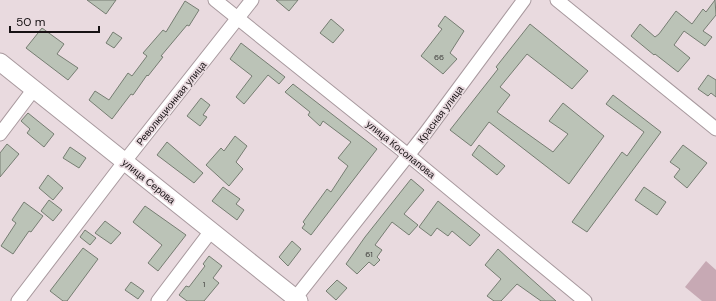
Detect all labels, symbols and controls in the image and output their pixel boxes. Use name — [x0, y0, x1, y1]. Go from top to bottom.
scale bar — [10, 8, 99, 34]
text: 50 m — [16, 14, 45, 30]
house number: 66 — [434, 52, 444, 62]
street label: Революционная улица — [133, 58, 210, 148]
street label: Красная улица — [415, 83, 466, 146]
street label: улица Косолапова — [364, 118, 438, 181]
street label: улица Серова — [119, 156, 178, 207]
house number: 61 — [365, 249, 373, 259]
house number: 1 — [203, 279, 205, 289]

